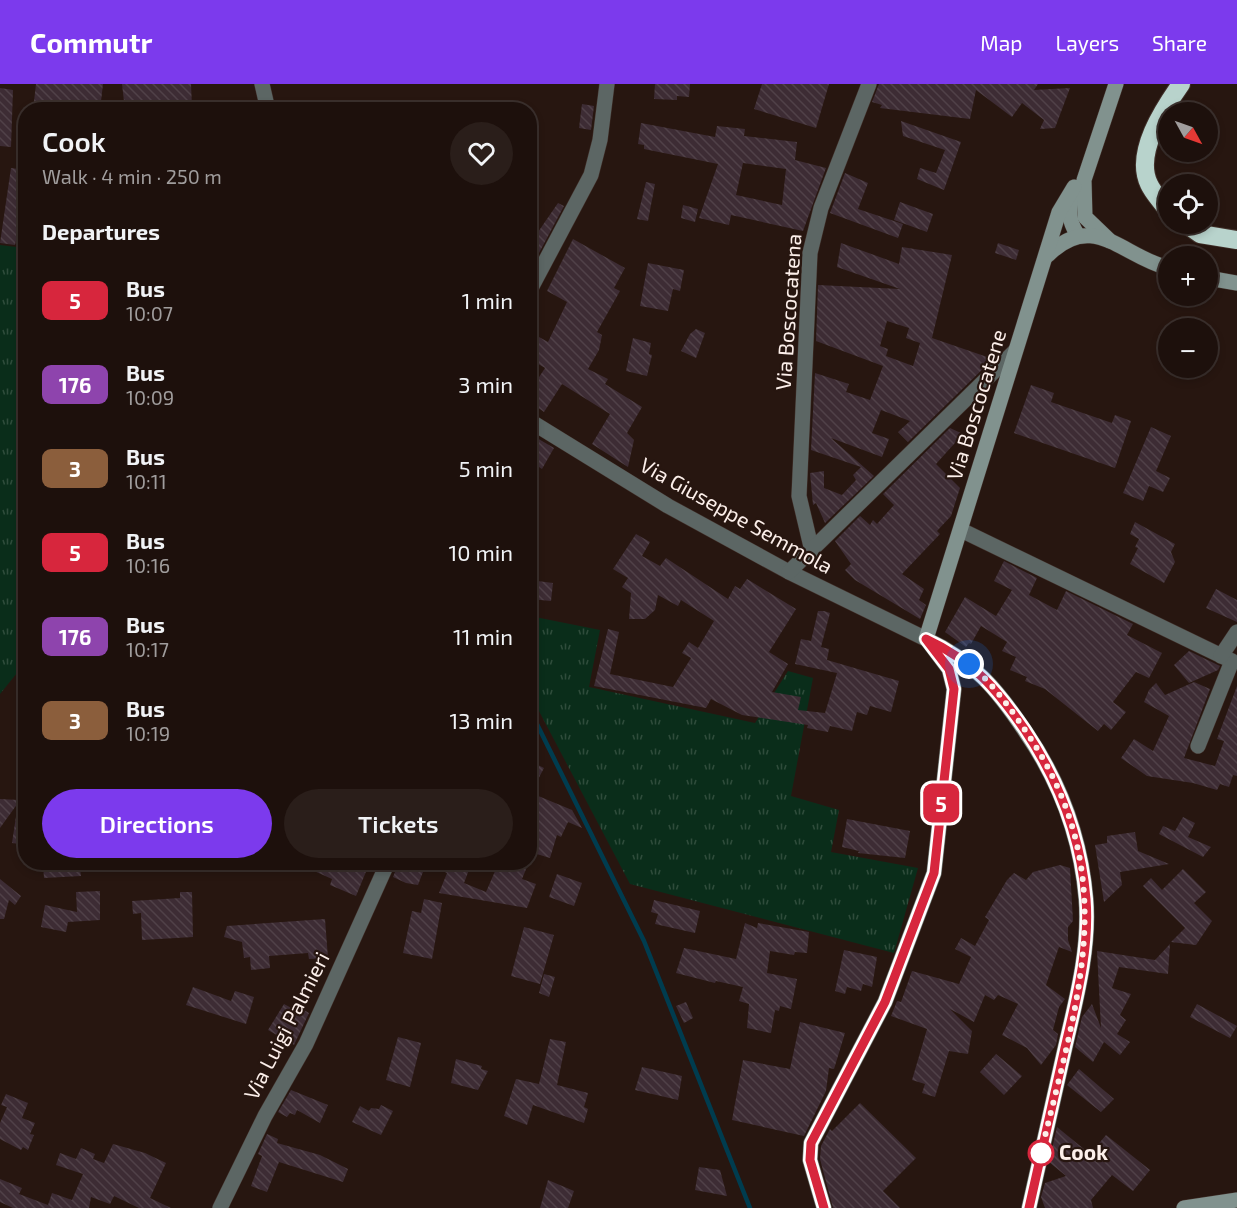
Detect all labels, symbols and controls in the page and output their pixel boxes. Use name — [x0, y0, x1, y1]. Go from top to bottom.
text: Commutr — [30, 25, 152, 59]
text: Map — [980, 30, 1022, 55]
text: Layers — [1055, 30, 1119, 55]
text: Share — [1152, 30, 1207, 55]
north arrow — [1158, 102, 1218, 162]
map controls — [1158, 102, 1218, 378]
button: heart — [450, 122, 513, 185]
text: Cook — [42, 124, 106, 158]
text: Walk · 4 min · 250 m — [42, 164, 222, 188]
button: locate — [1158, 174, 1218, 234]
text: Departures — [42, 218, 160, 244]
street label: Via Boscocatena — [770, 233, 805, 391]
button: + — [1158, 246, 1218, 306]
text: Bus — [126, 275, 165, 301]
text: 1 min — [462, 287, 513, 313]
text: 5 — [69, 288, 81, 313]
text: 10:07 — [126, 301, 173, 325]
button: − — [1158, 318, 1218, 378]
street label: Via Boscocatene — [941, 326, 1010, 483]
text: Bus — [126, 359, 165, 385]
text: 3 min — [458, 371, 513, 397]
text: 176 — [59, 372, 91, 397]
text: 10:09 — [126, 385, 174, 409]
text: Bus — [126, 443, 165, 469]
street label: Via Giuseppe Semmola — [636, 451, 837, 578]
text: 5 min — [459, 455, 513, 481]
text: 3 — [69, 456, 81, 481]
text: 10:11 — [126, 469, 167, 493]
text: Bus — [126, 527, 165, 553]
text: 10 min — [449, 539, 513, 565]
text: 5 — [69, 540, 81, 565]
text: 10:16 — [126, 553, 170, 577]
text: Bus — [126, 611, 165, 637]
text: 11 min — [453, 623, 513, 649]
text: 176 — [59, 624, 91, 649]
text: 10:17 — [126, 637, 169, 661]
your location — [954, 649, 984, 679]
text: Bus — [126, 695, 165, 721]
text: 13 min — [450, 707, 513, 733]
text: 3 — [69, 708, 81, 733]
text: 10:19 — [126, 721, 170, 745]
line badge: 5 — [922, 784, 960, 822]
button: Directions — [42, 789, 272, 858]
button: Tickets — [284, 789, 513, 858]
text: 5 — [935, 791, 947, 816]
street label: Via Luigi Palmieri — [238, 947, 334, 1103]
place label: Cook — [1059, 1139, 1108, 1164]
marker: Cook — [1028, 1140, 1054, 1166]

